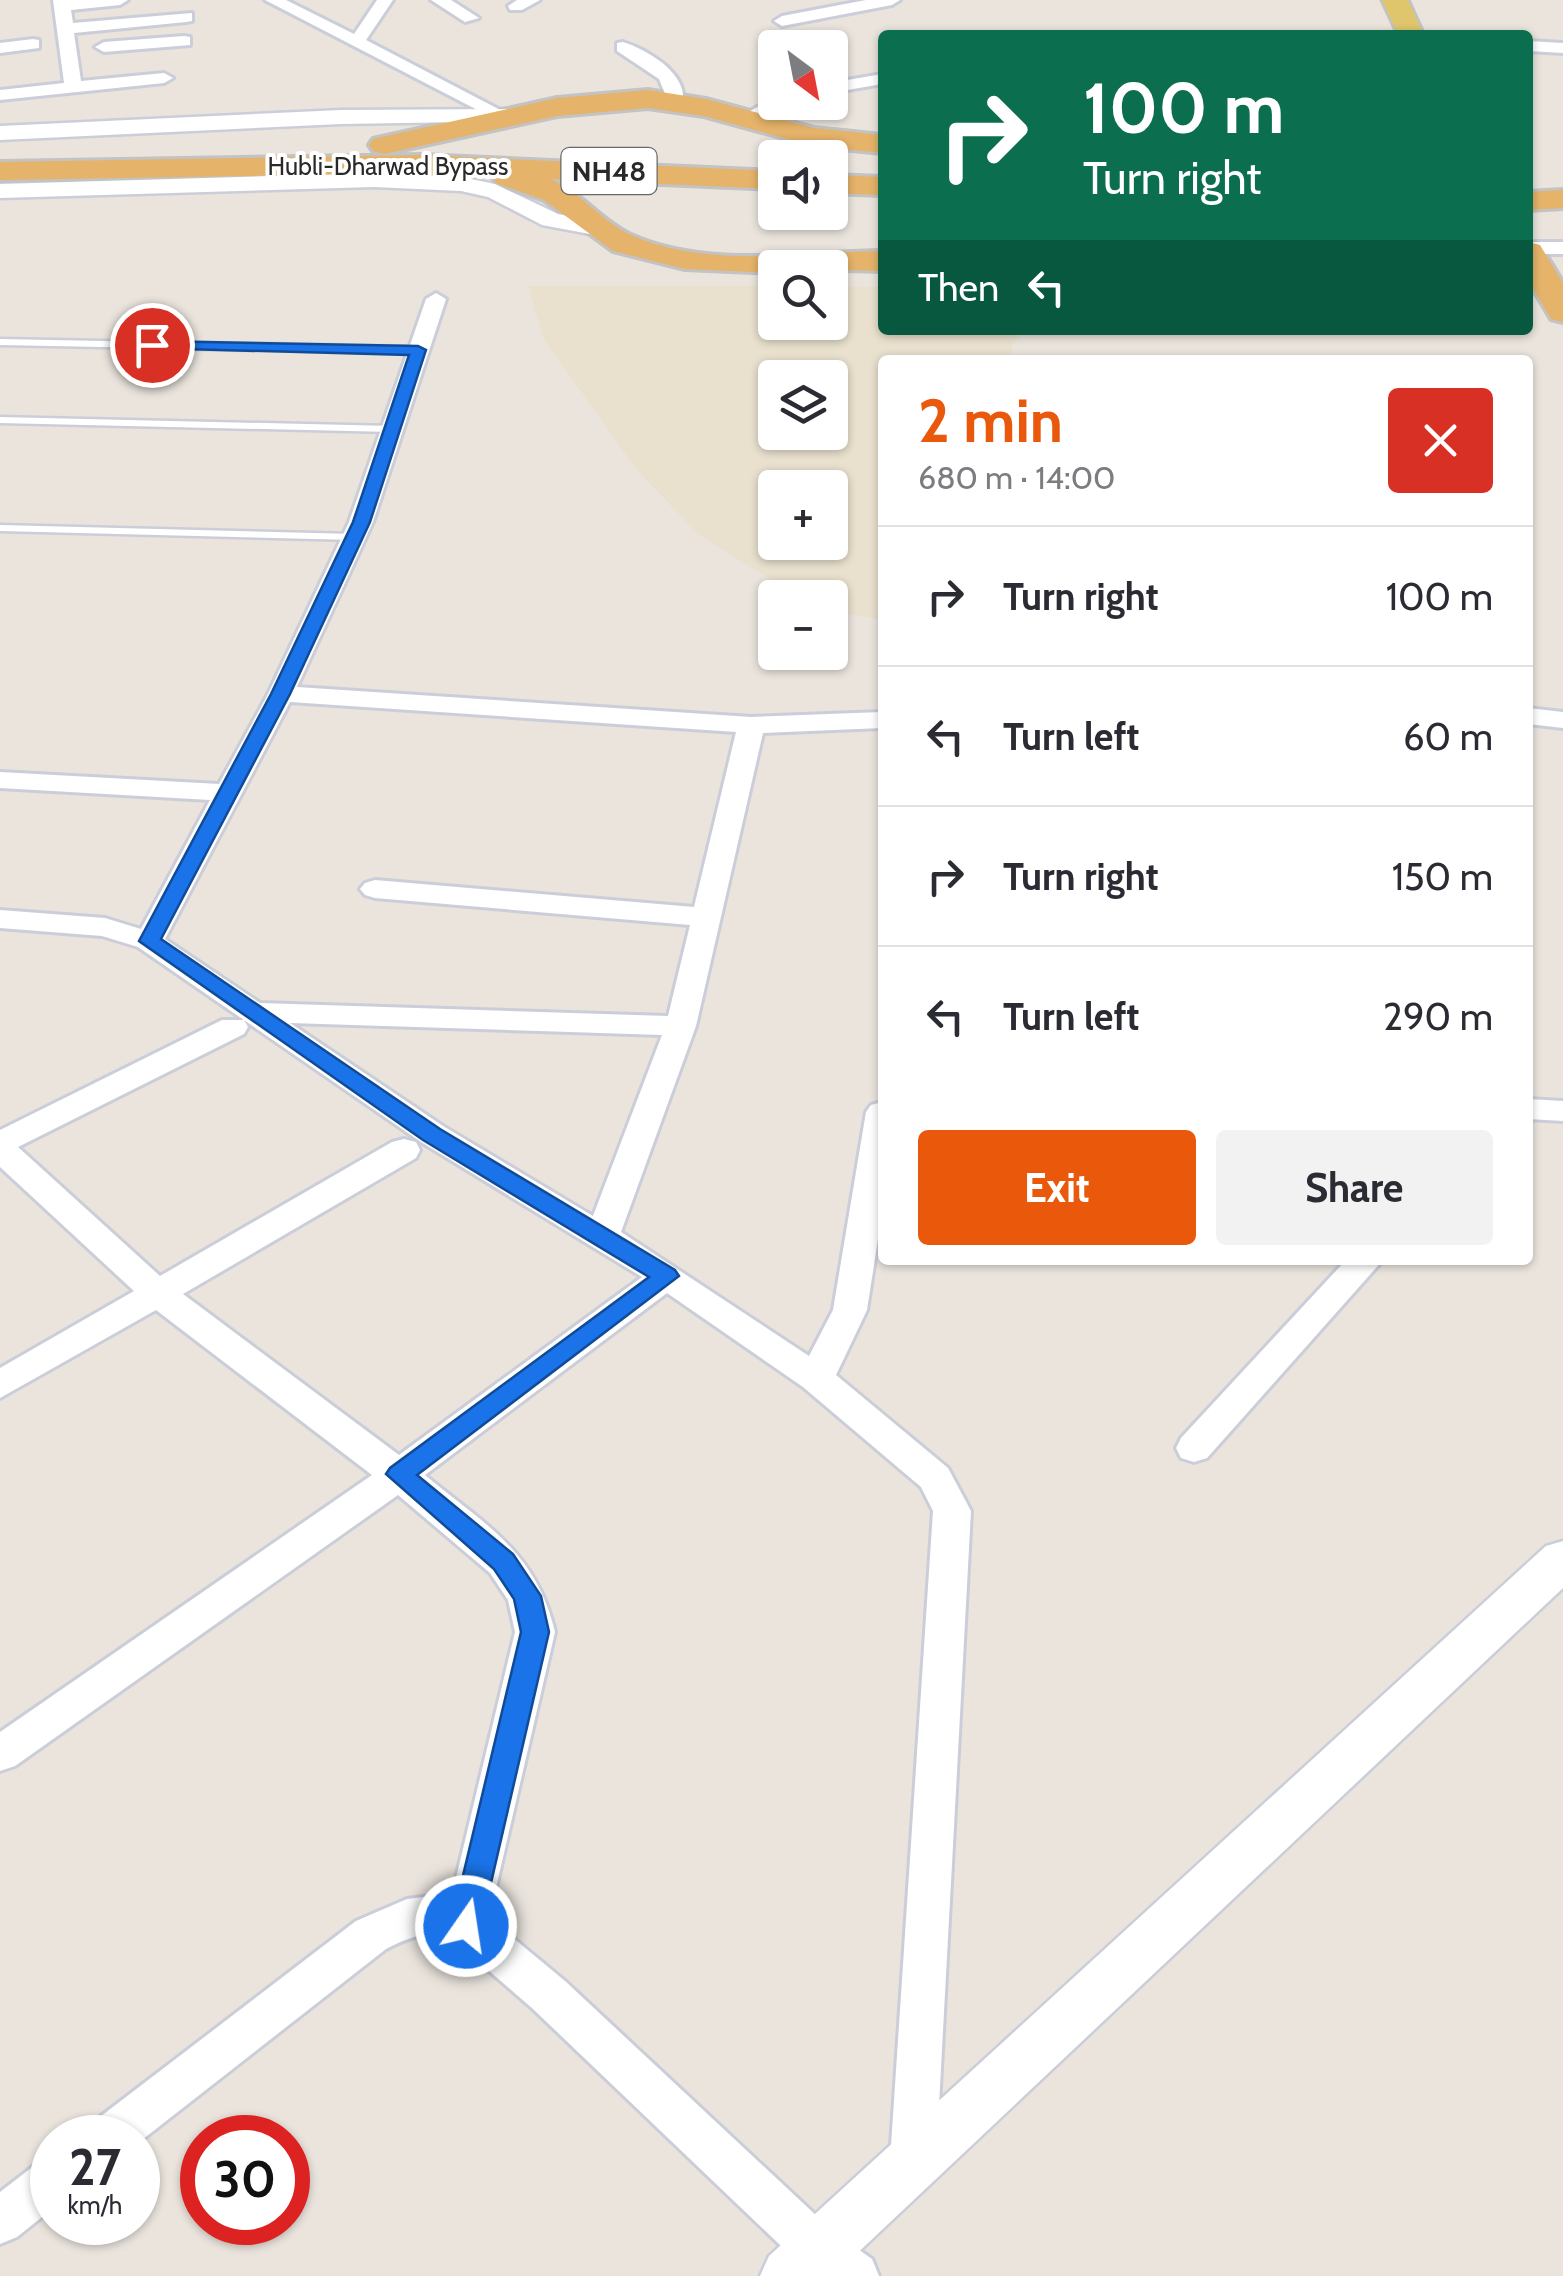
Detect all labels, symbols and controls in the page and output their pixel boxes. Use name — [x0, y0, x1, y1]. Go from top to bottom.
north arrow — [758, 30, 848, 120]
map controls — [758, 30, 848, 670]
text: 100 m — [1083, 65, 1284, 151]
icon: right — [918, 70, 1048, 200]
button: sound — [758, 140, 848, 230]
road number: NH48 — [562, 148, 656, 194]
street label: Hubli-Dharwad Bypass — [268, 151, 508, 181]
text: Turn right — [1083, 151, 1262, 205]
button: search — [758, 250, 848, 340]
icon: left — [1019, 260, 1074, 315]
text: Then — [918, 264, 999, 311]
pin — [110, 303, 195, 388]
icon: arrive — [125, 318, 180, 373]
button: layers — [758, 360, 848, 450]
text: 2 min — [918, 384, 1063, 457]
button: close — [1388, 388, 1493, 493]
text: 680 m · 14:00 — [918, 458, 1115, 497]
button: + — [758, 470, 848, 560]
icon: right — [918, 569, 973, 624]
text: Turn right — [1003, 573, 1159, 620]
text: 100 m — [1386, 573, 1493, 620]
button: − — [758, 580, 848, 670]
icon: left — [918, 709, 973, 764]
text: Turn left — [1003, 713, 1139, 760]
text: 60 m — [1403, 713, 1493, 760]
icon: right — [918, 849, 973, 904]
text: Turn right — [1003, 853, 1159, 900]
text: 150 m — [1392, 853, 1493, 900]
icon: left — [918, 989, 973, 1044]
text: Turn left — [1003, 993, 1139, 1040]
text: 290 m — [1383, 993, 1493, 1040]
button: Exit — [918, 1130, 1196, 1245]
button: Share — [1216, 1130, 1493, 1245]
position arrow — [414, 1874, 518, 1978]
speed limit sign: 30 — [180, 2115, 310, 2245]
text: 27 — [69, 2137, 121, 2198]
text: km/h — [68, 2190, 122, 2220]

